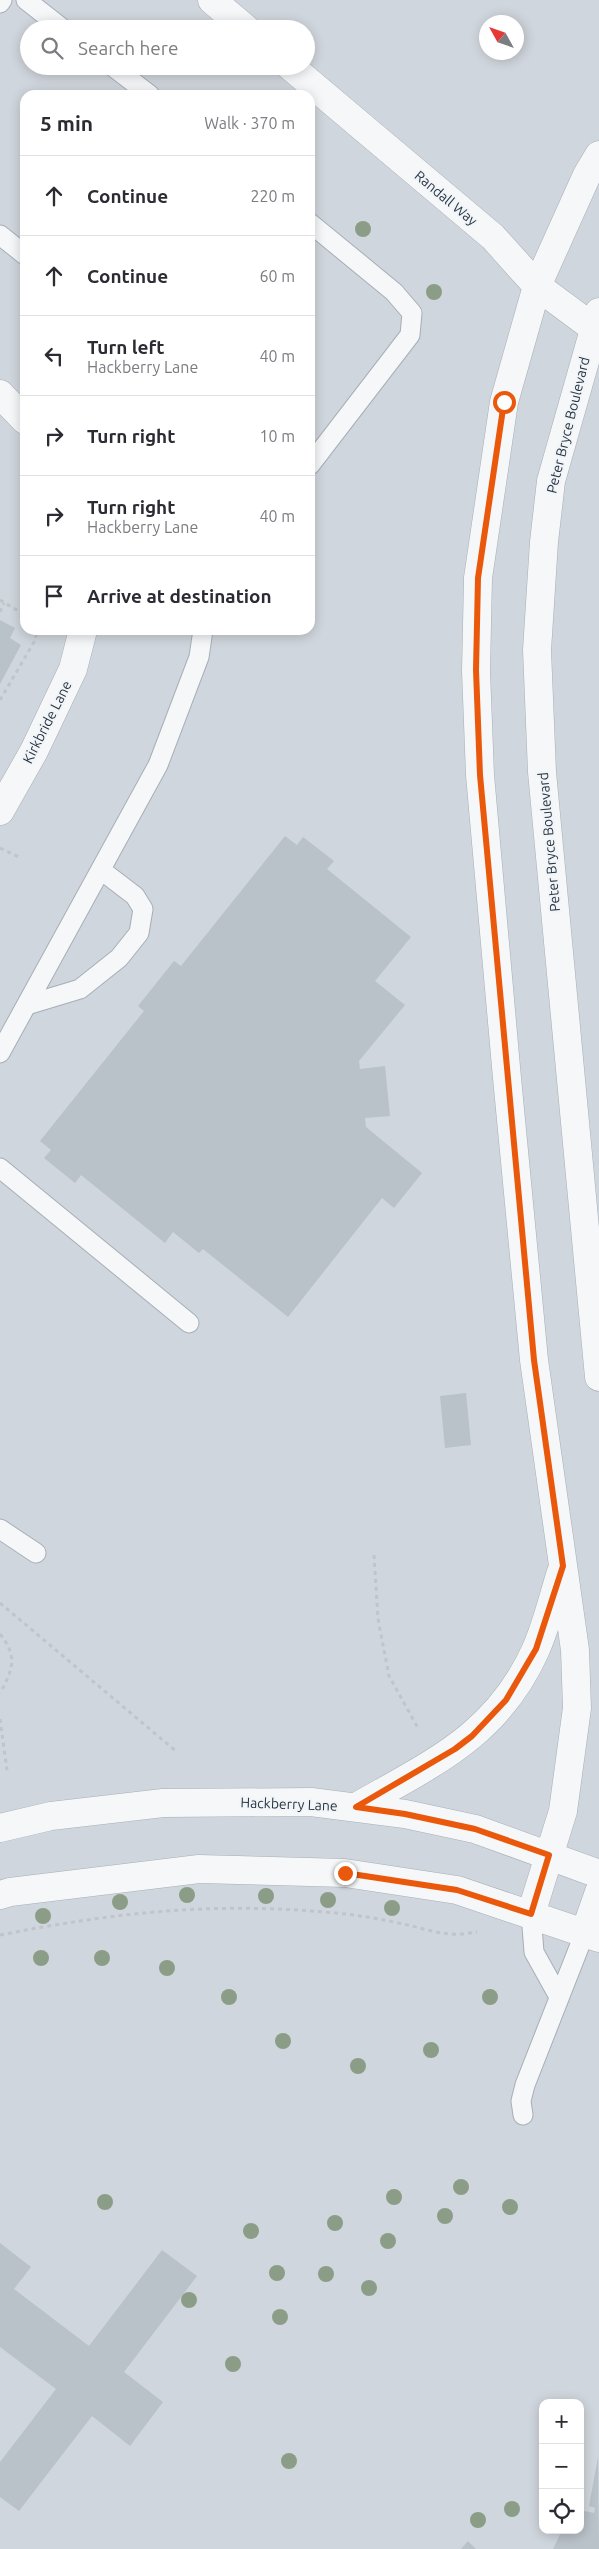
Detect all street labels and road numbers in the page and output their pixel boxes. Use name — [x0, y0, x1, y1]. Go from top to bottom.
street label: Randall Way — [412, 167, 481, 229]
street label: Peter Bryce Boulevard — [543, 355, 593, 495]
street label: Kirkbride Lane — [19, 678, 75, 766]
street label: Peter Bryce Boulevard — [535, 771, 563, 913]
street label: Hackberry Lane — [240, 1794, 338, 1814]

